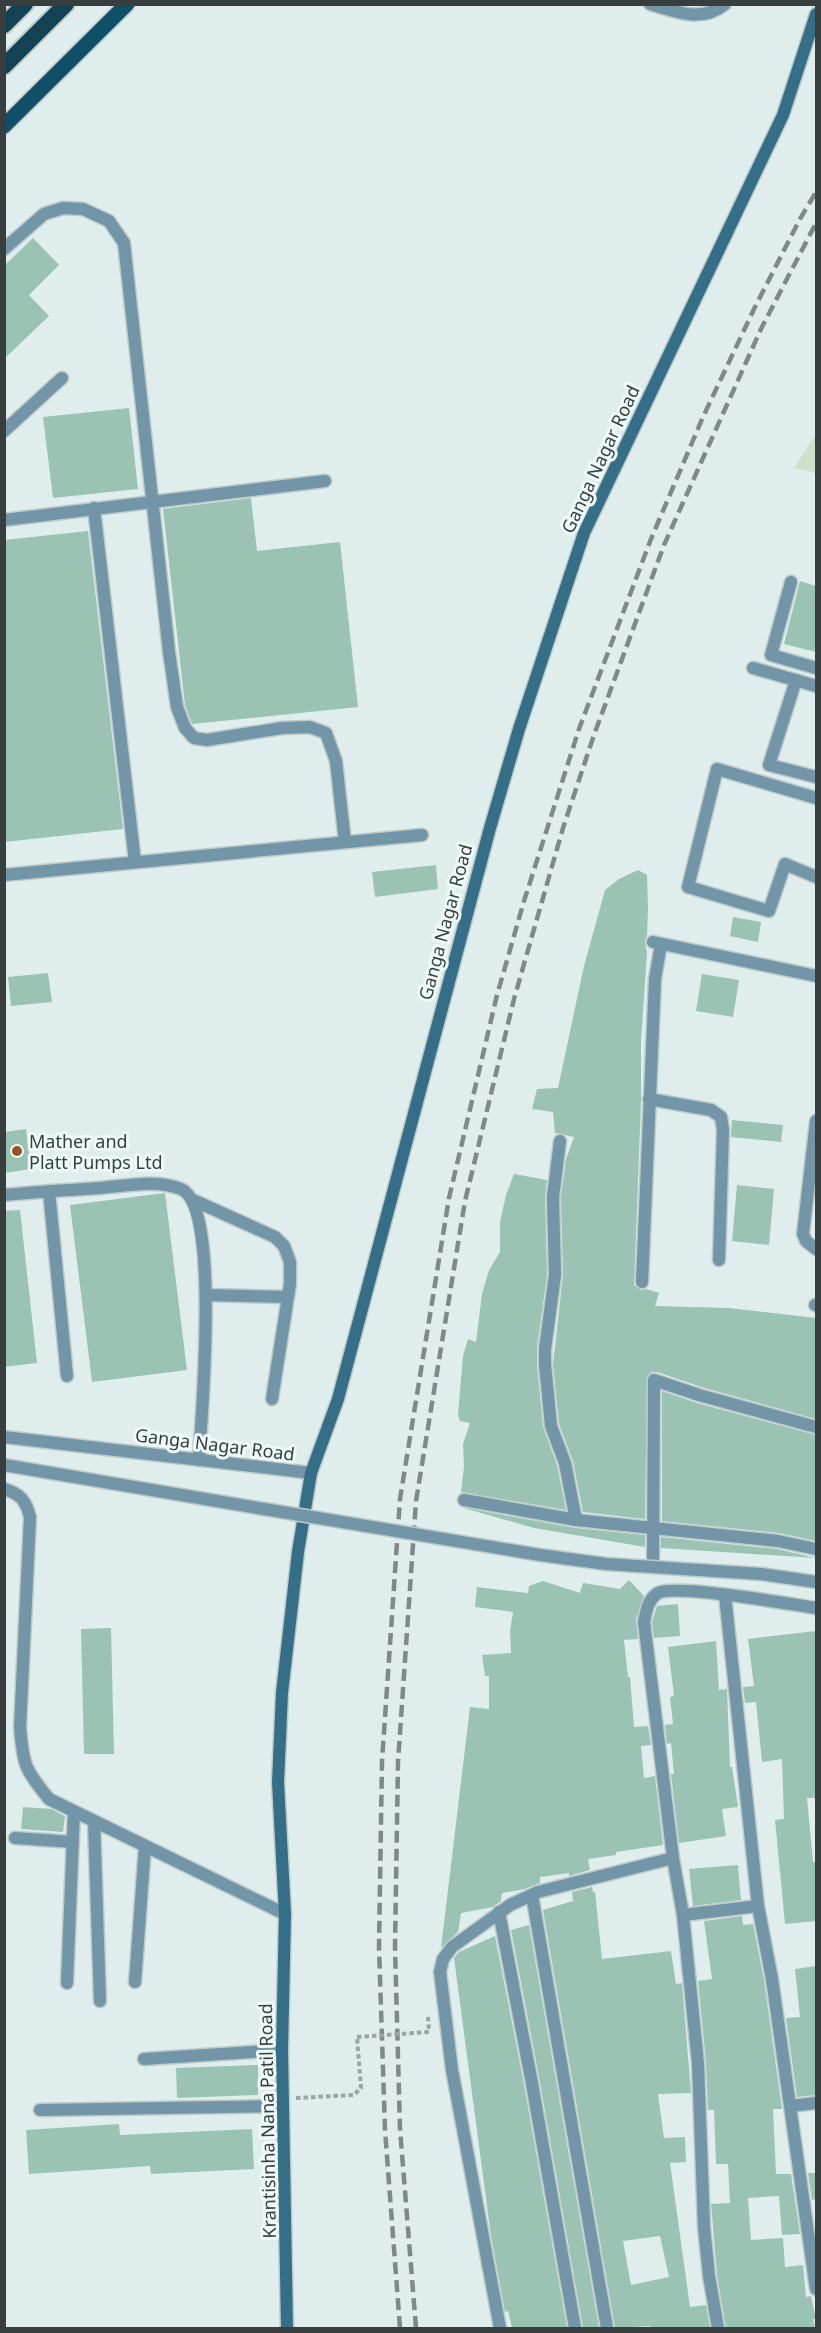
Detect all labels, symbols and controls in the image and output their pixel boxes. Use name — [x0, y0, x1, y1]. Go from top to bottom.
street label: Ganga Nagar Road — [555, 381, 645, 537]
street label: Ganga Nagar Road — [413, 841, 477, 1003]
place label: Mather and Platt Pumps Ltd — [29, 1129, 163, 1174]
marker: Mather and Platt Pumps Ltd — [10, 1144, 24, 1158]
street label: Ganga Nagar Road — [134, 1422, 296, 1466]
street label: Krantisinha Nana Patil Road — [253, 2003, 281, 2239]

